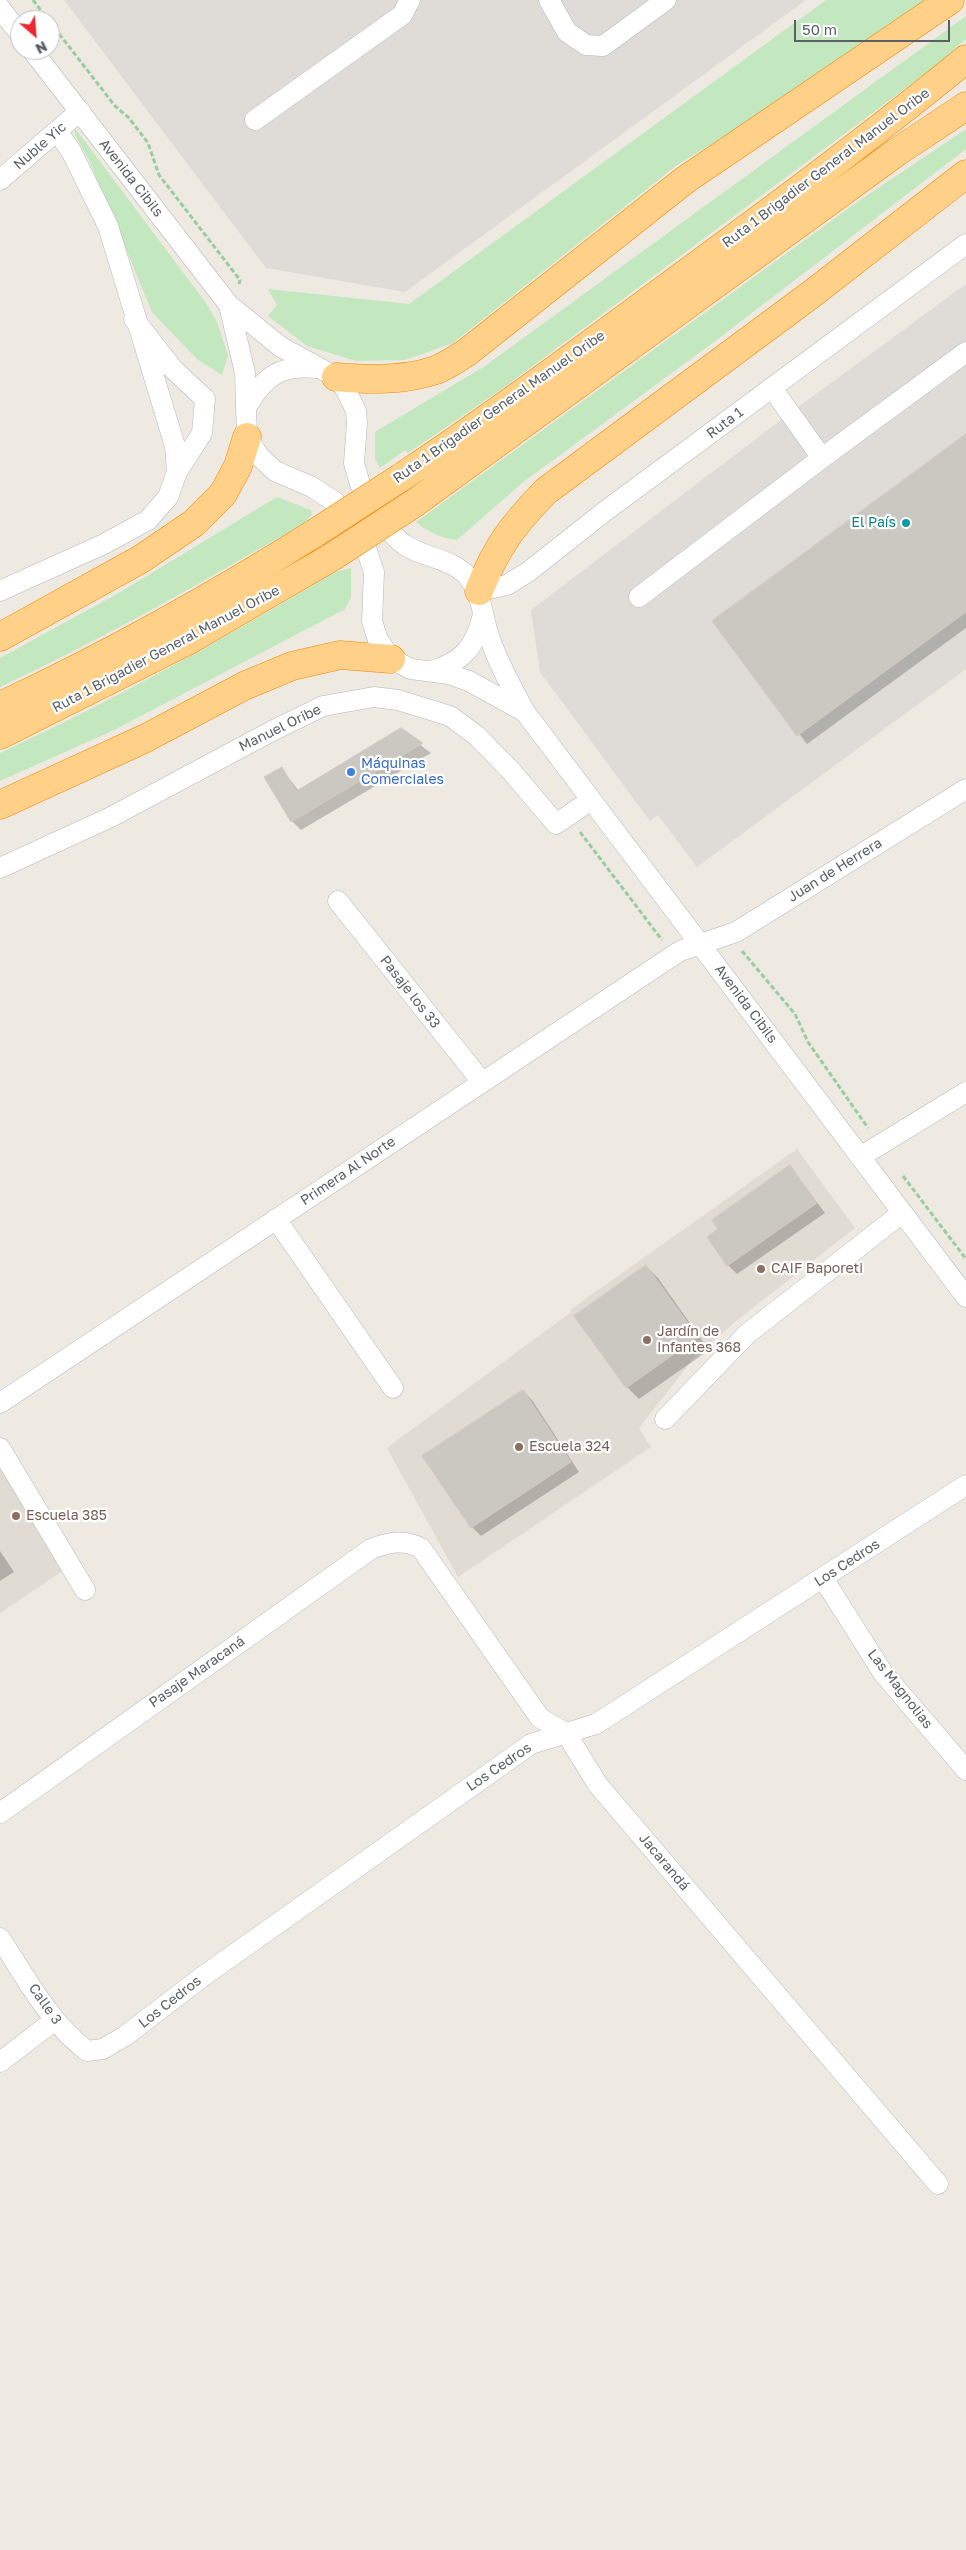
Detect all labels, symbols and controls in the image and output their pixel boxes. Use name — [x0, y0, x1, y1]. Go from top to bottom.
north arrow — [10, 10, 60, 60]
scale bar — [796, 10, 952, 42]
text: 50 m — [802, 20, 837, 38]
text: N — [33, 38, 50, 58]
street label: Ruta 1 Brigadier General Manuel Oribe — [719, 85, 933, 251]
street label: Nuble Yic — [10, 119, 70, 173]
street label: Avenida Cibils — [95, 136, 167, 220]
street label: Ruta 1 Brigadier General Manuel Oribe — [390, 327, 608, 487]
street label: Ruta 1 — [703, 404, 747, 442]
place label: El País — [851, 515, 896, 531]
marker: El País — [900, 517, 912, 529]
street label: Ruta 1 Brigadier General Manuel Oribe — [50, 582, 282, 716]
street label: Manuel Oribe — [236, 701, 324, 755]
place label: Máquinas Comerciales — [361, 756, 444, 789]
marker: Máquinas Comerciales — [345, 766, 357, 778]
street label: Juan de Herrera — [785, 834, 885, 906]
street label: Pasaje los 33 — [376, 952, 444, 1032]
street label: Avenida Cibils — [711, 961, 781, 1047]
street label: Primera Al Norte — [297, 1133, 399, 1209]
place label: CAIF Baporeti — [771, 1261, 863, 1277]
marker: CAIF Baporeti — [755, 1263, 767, 1275]
place label: Jardín de Infantes 368 — [657, 1324, 741, 1356]
marker: Jardín de Infantes 368 — [641, 1334, 653, 1346]
place label: Escuela 324 — [529, 1439, 610, 1455]
marker: Escuela 324 — [513, 1441, 525, 1453]
place label: Escuela 385 — [26, 1508, 107, 1524]
marker: Escuela 385 — [10, 1510, 22, 1522]
street label: Los Cedros — [811, 1536, 883, 1590]
street label: Pasaje Maracaná — [146, 1633, 248, 1711]
street label: Las Magnolias — [864, 1646, 936, 1732]
street label: Los Cedros — [463, 1739, 535, 1795]
street label: Jacarandá — [635, 1830, 693, 1894]
street label: Los Cedros — [135, 1972, 205, 2032]
street label: Calle 3 — [25, 1980, 65, 2028]

